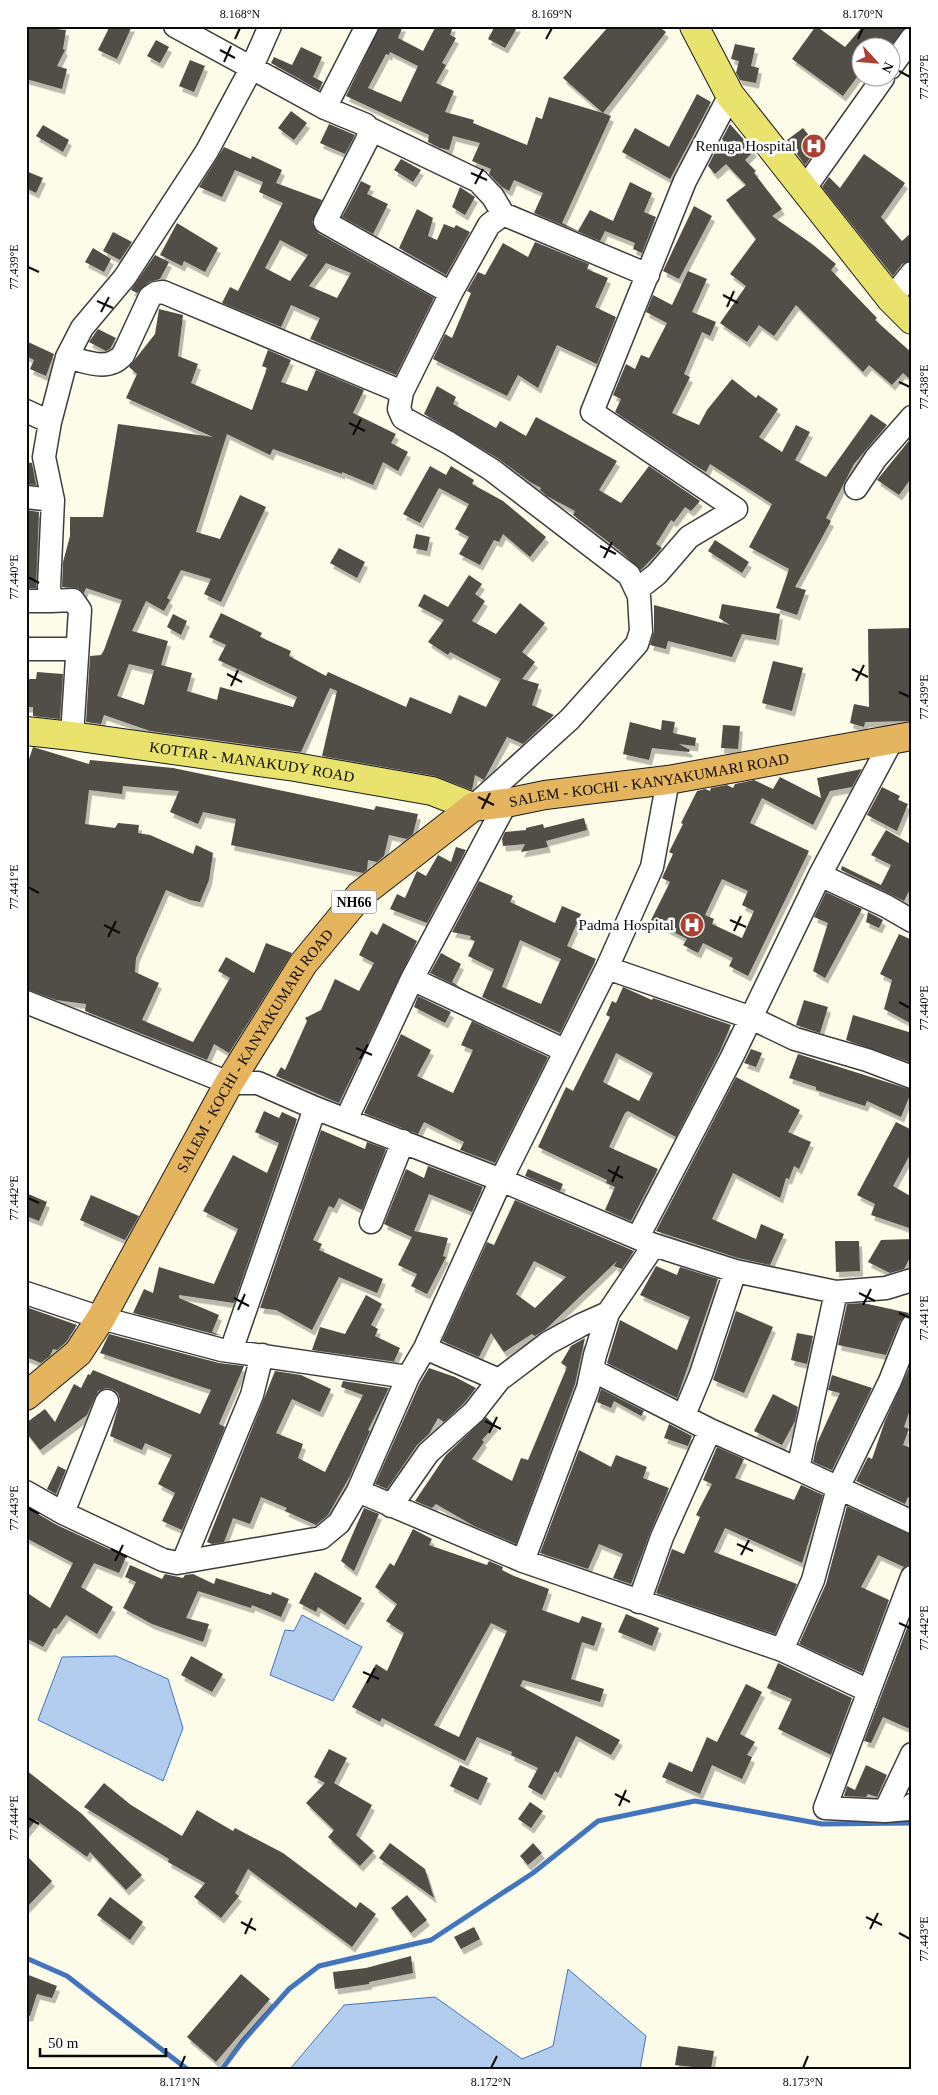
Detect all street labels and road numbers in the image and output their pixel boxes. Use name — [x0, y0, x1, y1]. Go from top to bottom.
street label: KOTTAR - MANAKUDY ROAD — [148, 739, 356, 785]
street label: SALEM - KOCHI - KANYAKUMARI ROAD — [508, 750, 790, 810]
road number: NH66 — [332, 890, 376, 914]
street label: SALEM - KOCHI - KANYAKUMARI ROAD — [174, 926, 336, 1175]

